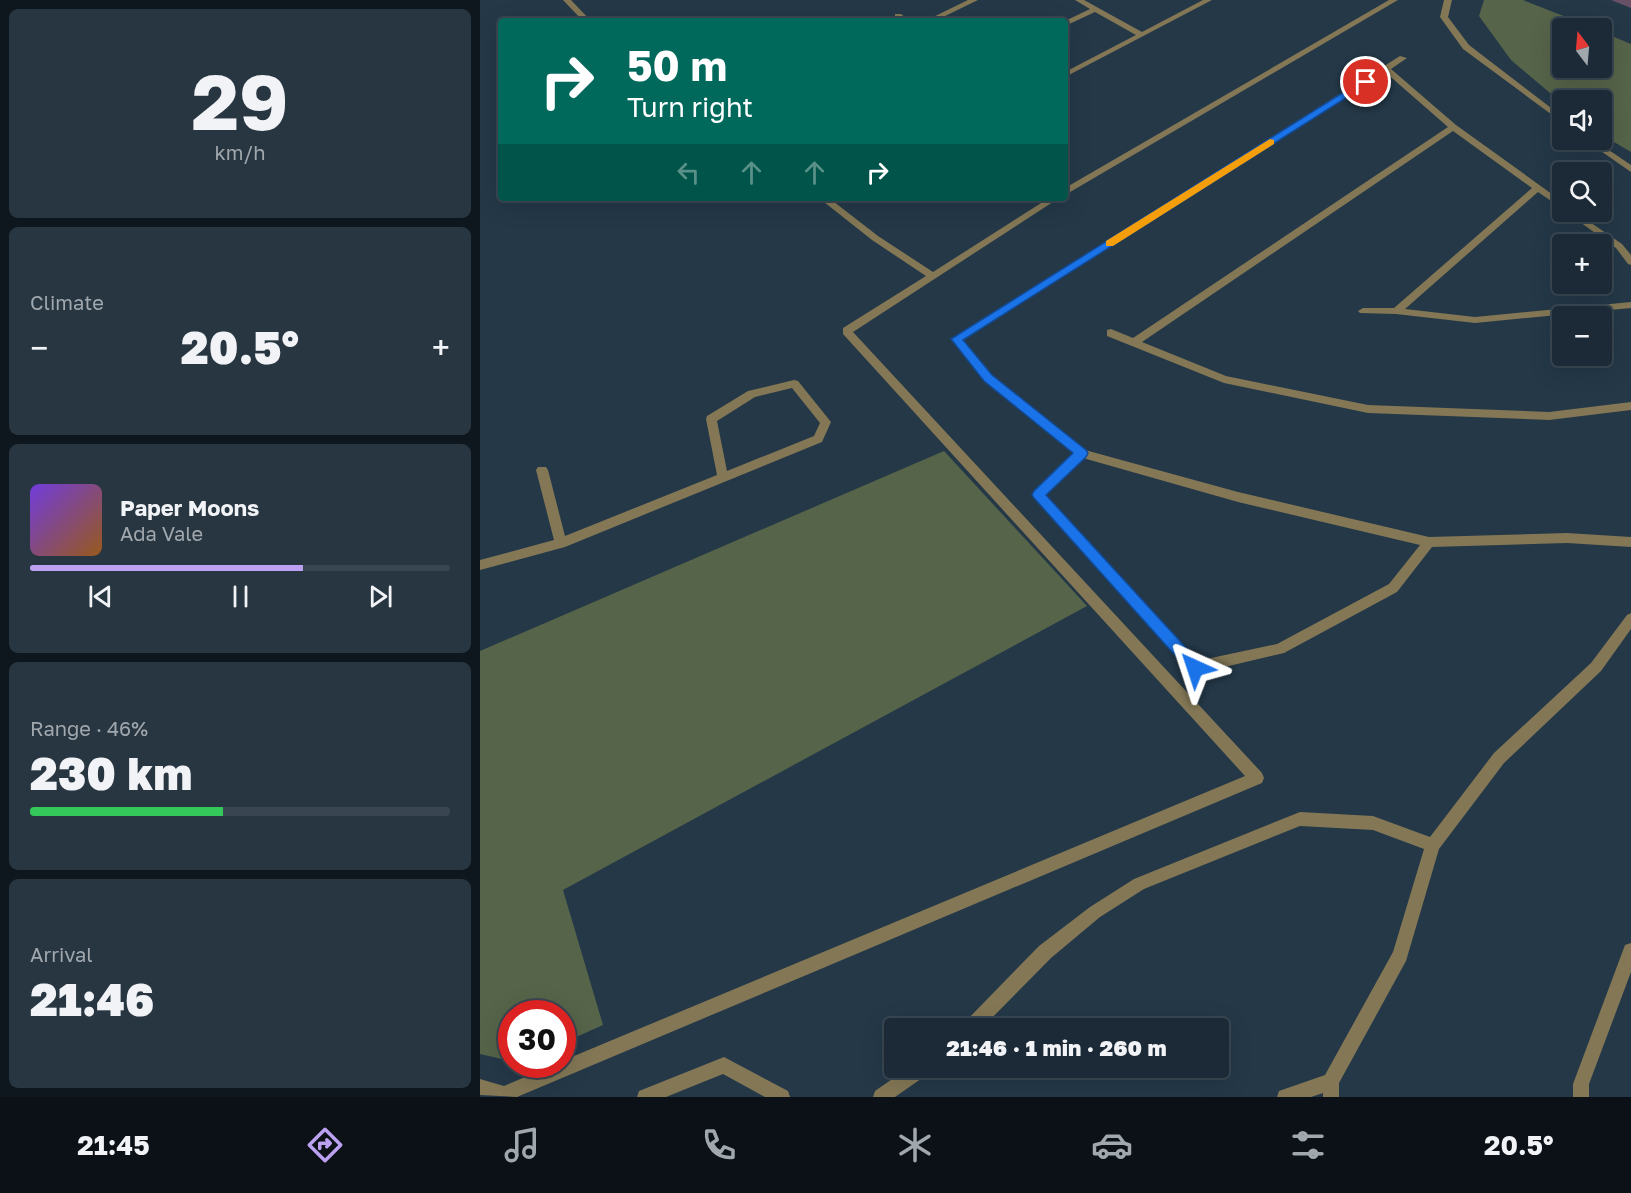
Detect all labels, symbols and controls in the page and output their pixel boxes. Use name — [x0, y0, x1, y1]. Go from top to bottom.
north arrow — [1552, 18, 1612, 78]
map controls — [1552, 18, 1612, 366]
text: 50 m — [627, 40, 727, 90]
icon: right — [528, 42, 606, 120]
text: 29 — [191, 54, 289, 147]
pin — [1340, 56, 1391, 107]
icon: arrive — [1349, 65, 1382, 98]
button: sound — [1552, 90, 1612, 150]
text: Turn right — [627, 91, 753, 123]
text: km/h — [215, 140, 265, 164]
icon: left — [672, 156, 705, 189]
icon: ahead — [735, 156, 768, 189]
icon: ahead — [798, 156, 831, 189]
icon: right — [861, 156, 894, 189]
button: search — [1552, 162, 1612, 222]
button: + — [1552, 234, 1612, 294]
text: Climate — [30, 290, 104, 314]
button: − — [1552, 306, 1612, 366]
text: 20.5° — [181, 320, 299, 374]
text: − — [30, 328, 48, 367]
text: + — [432, 328, 450, 367]
text: Paper Moons — [120, 494, 259, 521]
text: Ada Vale — [120, 521, 203, 545]
icon: previous — [84, 580, 117, 613]
icon: pause — [224, 580, 257, 613]
icon: next — [364, 580, 397, 613]
position arrow — [1163, 636, 1227, 700]
text: Range · 46% — [30, 716, 148, 740]
text: 230 km — [30, 746, 192, 800]
text: Arrival — [30, 942, 93, 966]
text: 21:46 — [30, 972, 154, 1026]
speed limit sign: 30 — [498, 1000, 576, 1078]
text: 21:46 · 1 min · 260 m — [946, 1034, 1167, 1061]
icon: directions — [304, 1124, 346, 1166]
icon: music — [501, 1124, 543, 1166]
icon: phone — [698, 1124, 740, 1166]
icon: climate — [894, 1124, 936, 1166]
icon: car — [1091, 1124, 1133, 1166]
icon: filters — [1287, 1124, 1329, 1166]
text: 21:45 — [77, 1129, 150, 1161]
text: 20.5° — [1484, 1129, 1554, 1161]

